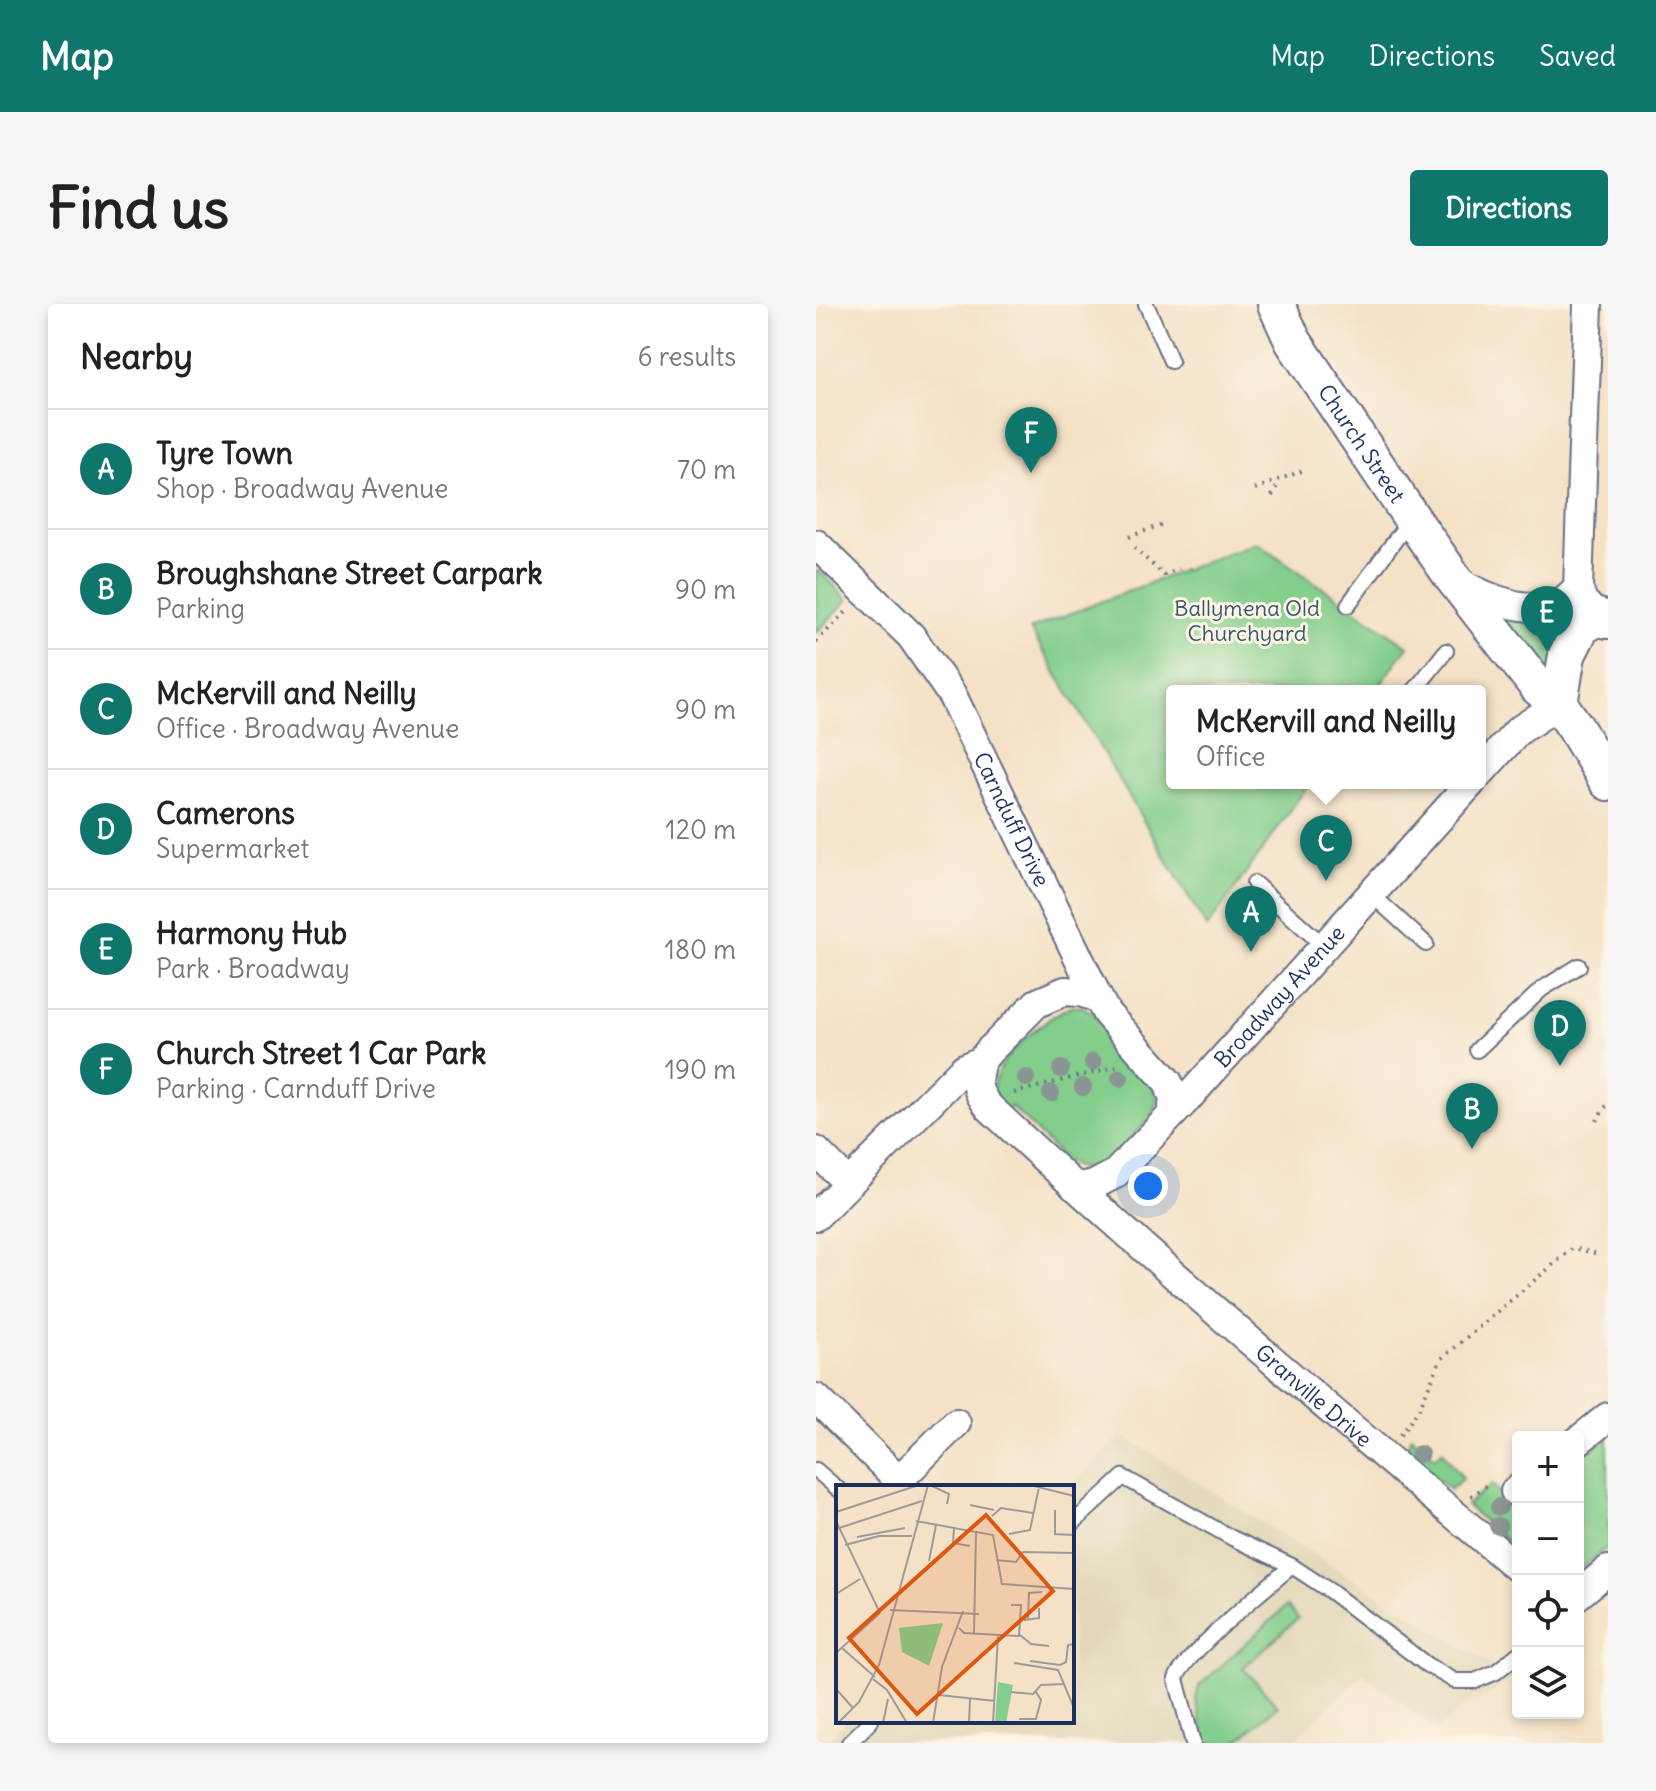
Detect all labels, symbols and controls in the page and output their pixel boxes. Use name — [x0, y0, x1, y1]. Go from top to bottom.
text: Map — [40, 33, 114, 80]
text: Map — [1270, 38, 1325, 74]
text: Directions — [1369, 38, 1495, 74]
text: Saved — [1539, 38, 1616, 74]
button: Directions — [1410, 170, 1608, 246]
text: Find us — [48, 173, 229, 243]
text: Nearby — [80, 335, 193, 378]
text: 6 results — [638, 340, 736, 373]
street label: Church Street — [1312, 379, 1411, 508]
pin: F — [1005, 407, 1057, 473]
text: Tyre Town — [156, 434, 293, 472]
text: A — [98, 453, 114, 486]
text: 70 m — [677, 453, 736, 486]
text: Shop · Broadway Avenue — [156, 472, 448, 505]
text: Broughshane Street Carpark — [156, 554, 543, 592]
text: B — [97, 573, 115, 606]
text: 90 m — [675, 573, 736, 606]
pin: E — [1521, 586, 1573, 652]
text: Parking — [156, 592, 245, 625]
park label: Ballymena Old Churchyard — [1174, 594, 1320, 647]
text: McKervill and Neilly — [156, 674, 417, 712]
popup — [1166, 685, 1486, 789]
text: C — [97, 693, 115, 726]
text: 90 m — [675, 693, 736, 726]
text: McKervill and Neilly — [1196, 702, 1456, 740]
text: Office · Broadway Avenue — [156, 712, 459, 745]
text: Office — [1196, 740, 1265, 773]
street label: Carnduff Drive — [968, 747, 1056, 891]
text: Camerons — [156, 794, 295, 832]
text: D — [97, 813, 115, 846]
text: 120 m — [665, 813, 736, 846]
pin: C — [1300, 815, 1352, 881]
text: Supermarket — [156, 832, 309, 865]
pin: A — [1225, 886, 1277, 952]
text: Harmony Hub — [156, 914, 347, 952]
street label: Broadway Avenue — [1208, 919, 1351, 1073]
text: E — [98, 933, 114, 966]
text: 180 m — [665, 933, 736, 966]
text: Park · Broadway — [156, 952, 350, 985]
pin: D — [1534, 1000, 1586, 1066]
text: Church Street 1 Car Park — [156, 1034, 486, 1072]
text: F — [99, 1053, 113, 1086]
text: 190 m — [665, 1053, 736, 1086]
text: Parking · Carnduff Drive — [156, 1072, 436, 1105]
pin: B — [1446, 1083, 1498, 1149]
your location — [1128, 1166, 1168, 1206]
street label: Granville Drive — [1250, 1338, 1378, 1453]
map controls — [1512, 1431, 1584, 1719]
button: + — [1512, 1431, 1584, 1503]
inset map — [836, 1485, 1074, 1723]
button: − — [1512, 1503, 1584, 1575]
button: locate — [1512, 1575, 1584, 1647]
button: layers — [1512, 1647, 1584, 1719]

